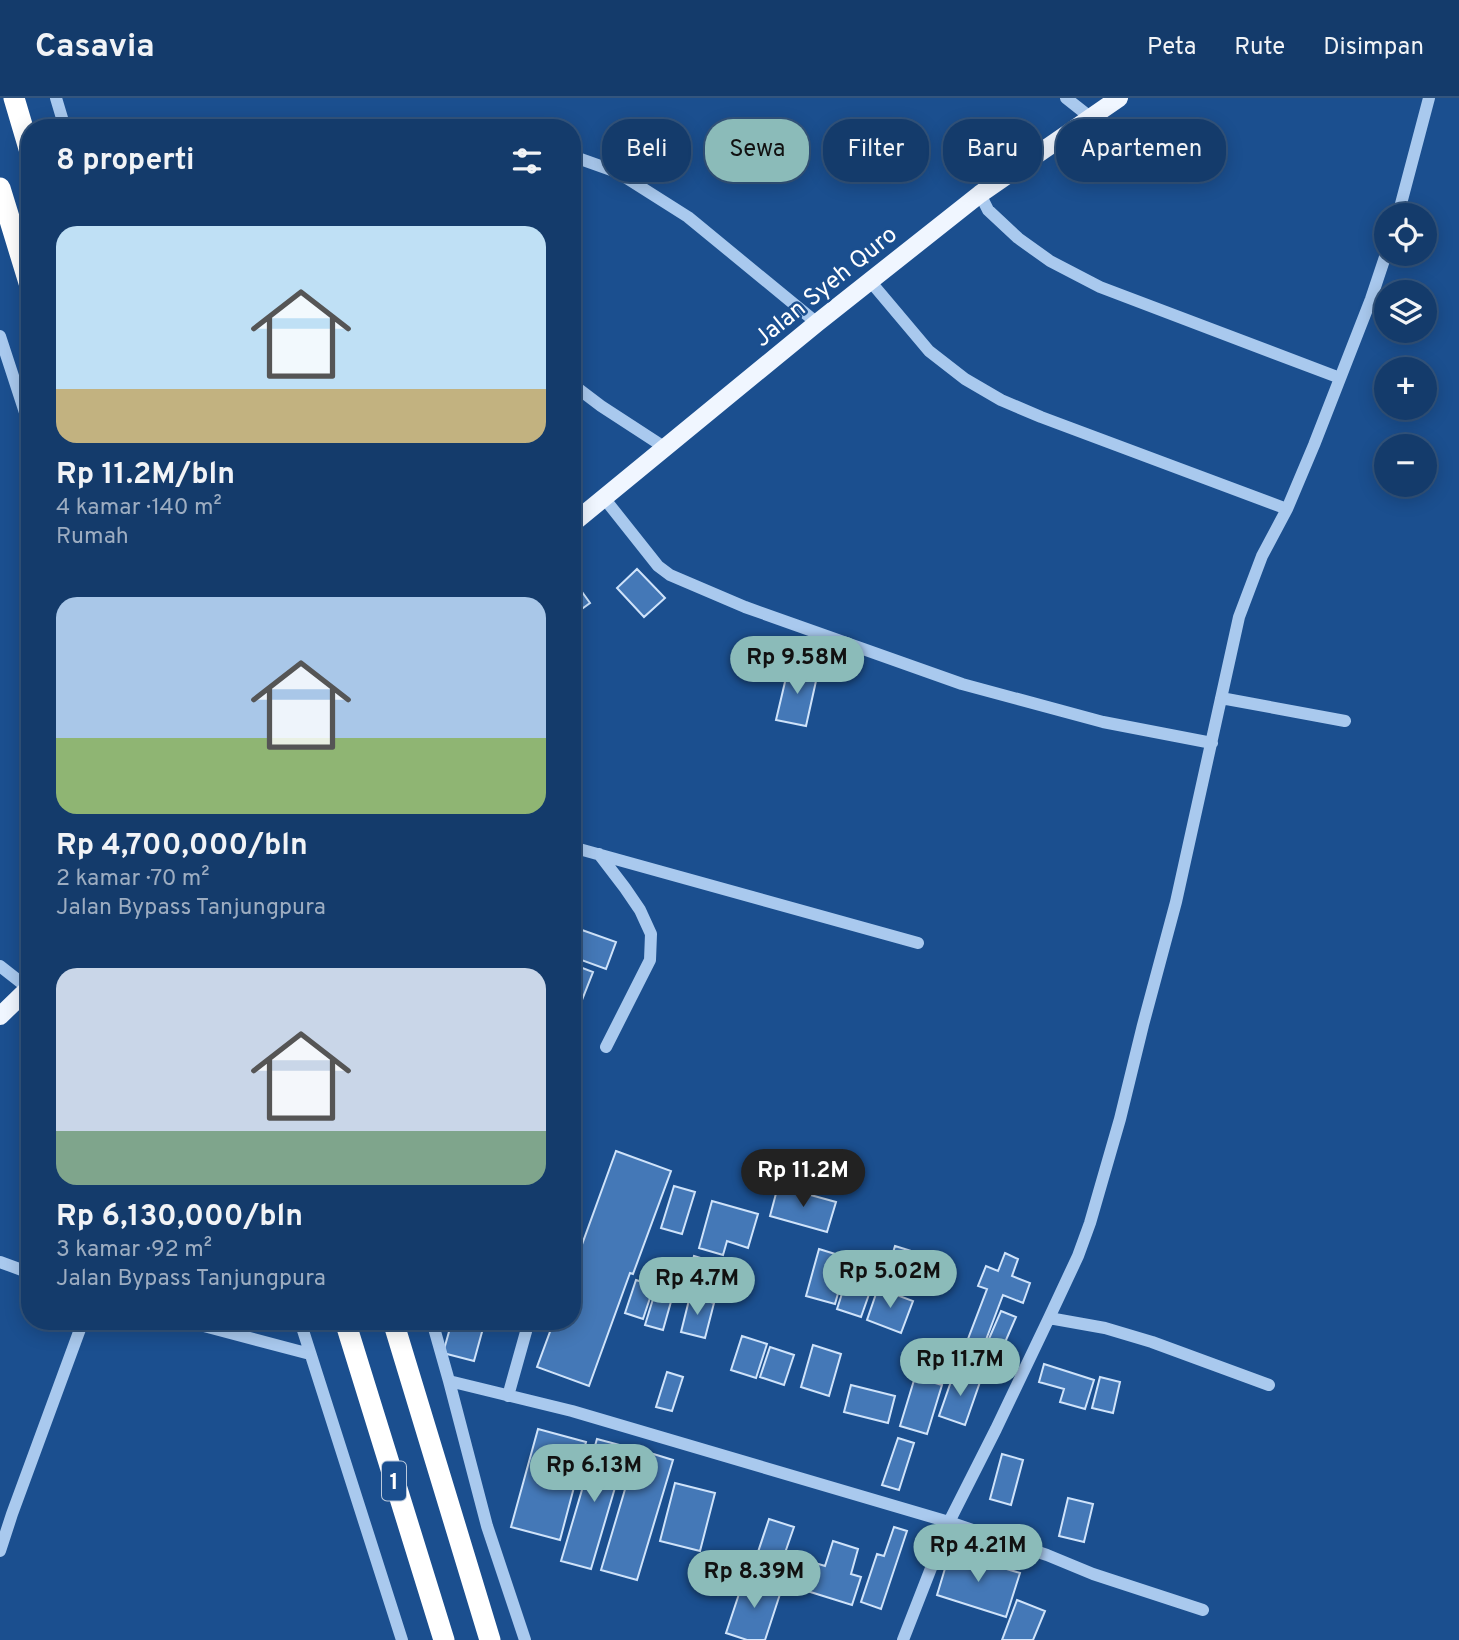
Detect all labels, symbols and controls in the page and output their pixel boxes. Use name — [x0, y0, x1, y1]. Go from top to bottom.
text: Casavia — [35, 27, 155, 69]
text: Peta — [1147, 33, 1196, 63]
text: Rute — [1234, 33, 1285, 63]
text: Disimpan — [1323, 33, 1424, 63]
chip: Beli — [602, 119, 691, 182]
chip: Sewa — [705, 119, 809, 182]
chip: Filter — [823, 119, 929, 182]
chip: Baru — [943, 119, 1042, 182]
chip: Apartemen — [1056, 119, 1226, 182]
icon: filters — [508, 142, 546, 180]
text: 8 properti — [56, 143, 195, 180]
map controls — [1374, 203, 1437, 497]
button: locate — [1374, 203, 1437, 266]
street label: Jalan Syeh Quro — [748, 221, 904, 355]
icon: home — [238, 271, 364, 397]
button: layers — [1374, 280, 1437, 343]
button: + — [1374, 357, 1437, 420]
button: − — [1374, 434, 1437, 497]
text: Rp 11.2M/bln — [56, 457, 235, 494]
text: 4 kamar · 140 m² — [56, 494, 222, 523]
text: Rumah — [56, 523, 129, 552]
pin: Rp 9.58M — [725, 636, 869, 696]
icon: home — [238, 642, 364, 768]
text: Rp 9.58M — [746, 644, 848, 673]
text: Rp 4,700,000/bln — [56, 828, 308, 865]
text: 2 kamar · 70 m² — [56, 865, 210, 894]
text: Jalan Bypass Tanjungpura — [56, 894, 326, 923]
icon: home — [238, 1013, 364, 1139]
pin: Rp 11.2M — [731, 1150, 875, 1209]
text: Rp 11.2M — [757, 1157, 849, 1186]
text: Rp 6,130,000/bln — [56, 1199, 303, 1236]
text: 3 kamar · 92 m² — [56, 1236, 212, 1265]
pin: Rp 5.02M — [818, 1250, 962, 1310]
pin: Rp 4.7M — [632, 1258, 762, 1317]
text: Rp 5.02M — [839, 1258, 941, 1287]
text: Jalan Bypass Tanjungpura — [56, 1265, 326, 1294]
text: Rp 4.7M — [655, 1265, 739, 1294]
pin: Rp 11.7M — [888, 1338, 1032, 1398]
text: Rp 11.7M — [916, 1346, 1004, 1375]
pin: Rp 6.13M — [522, 1444, 666, 1504]
text: Rp 6.13M — [546, 1452, 642, 1481]
road number: 1 — [382, 1462, 406, 1500]
pin: Rp 4.21M — [906, 1524, 1050, 1584]
text: Rp 4.21M — [929, 1532, 1027, 1561]
pin: Rp 8.39M — [682, 1550, 826, 1610]
text: Rp 8.39M — [704, 1558, 804, 1587]

